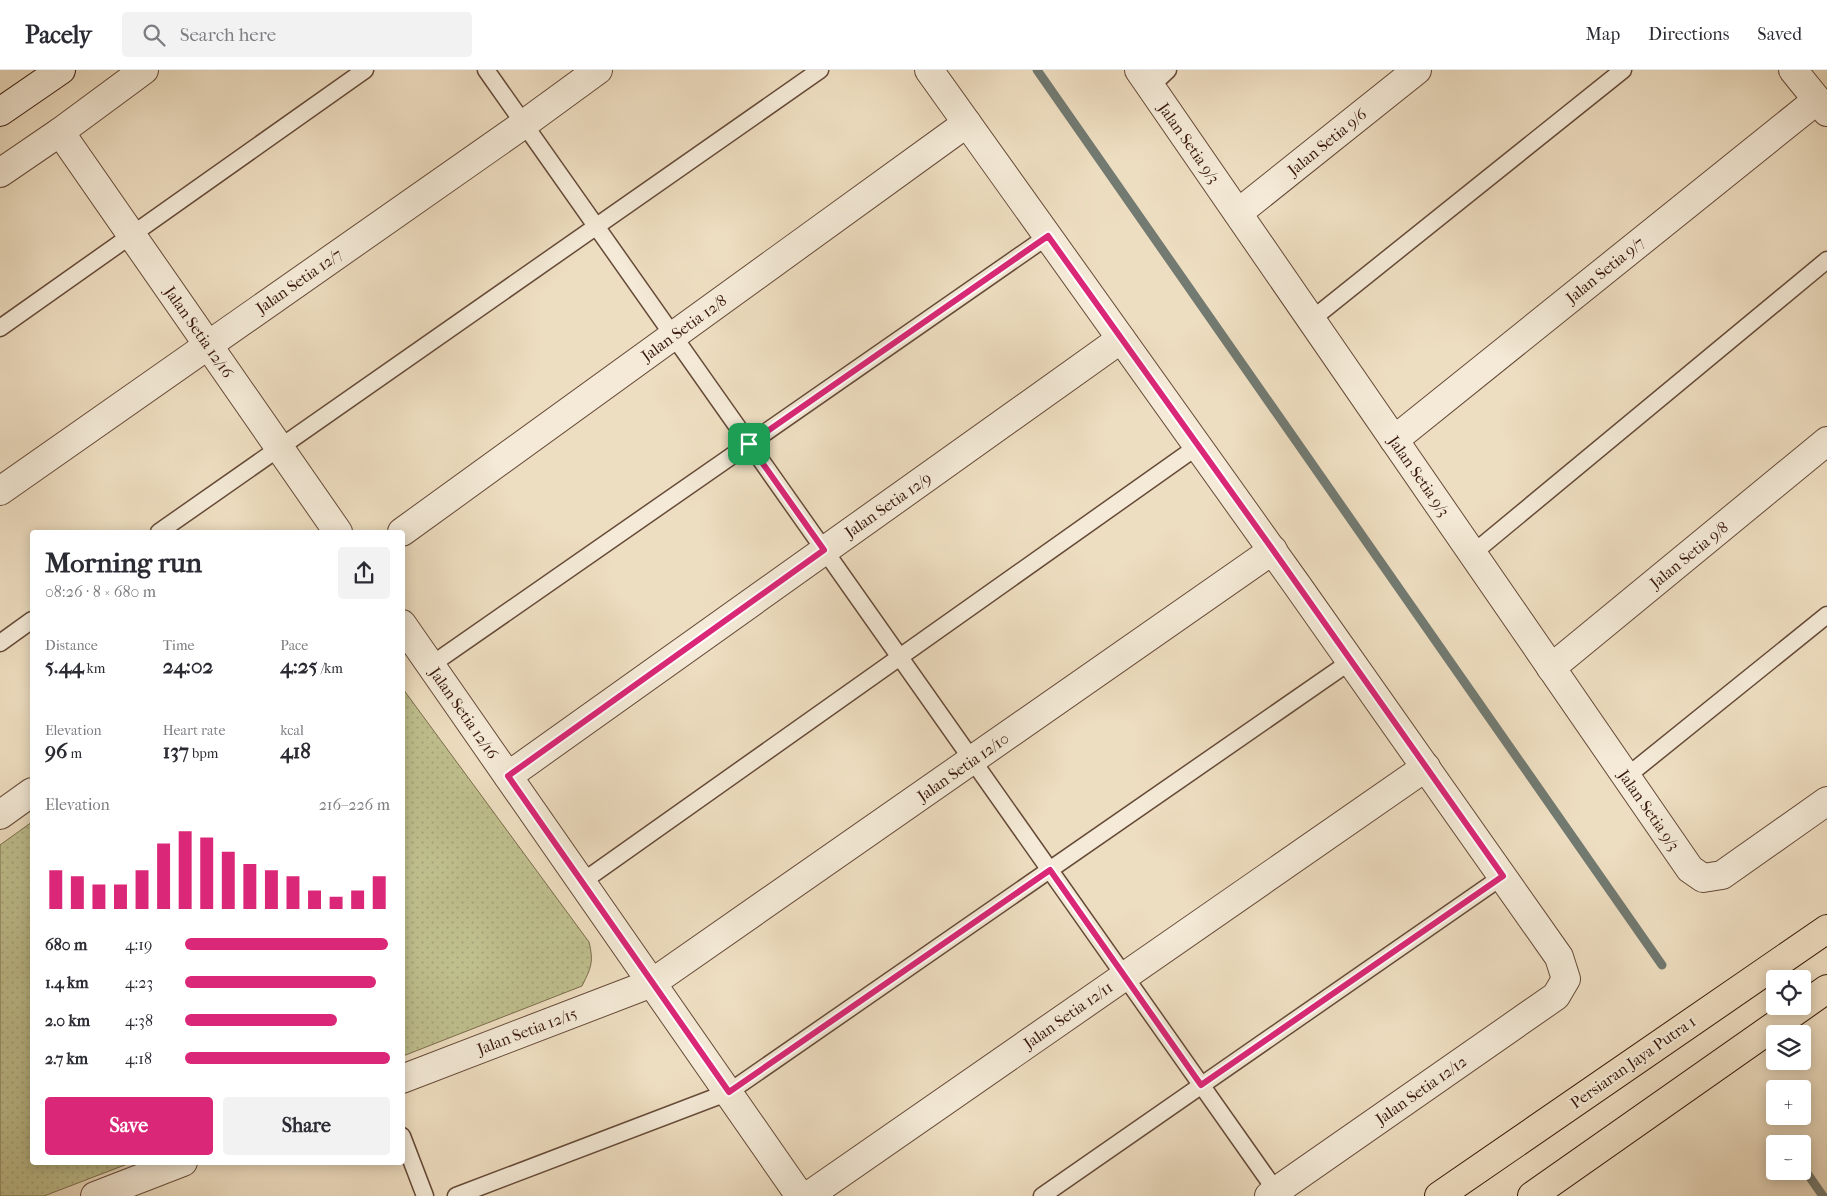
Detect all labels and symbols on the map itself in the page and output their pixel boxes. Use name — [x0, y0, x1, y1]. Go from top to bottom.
street label: Jalan Setia 9/3 — [1153, 97, 1224, 187]
street label: Jalan Setia 9/6 — [1282, 104, 1371, 181]
street label: Jalan Setia 9/7 — [1561, 233, 1648, 309]
street label: Jalan Setia 12/7 — [251, 244, 346, 319]
street label: Jalan Setia 12/16 — [159, 281, 238, 382]
street label: Jalan Setia 12/8 — [636, 291, 730, 367]
pin — [728, 423, 770, 465]
street label: Jalan Setia 9/3 — [1383, 430, 1454, 520]
street label: Jalan Setia 12/9 — [839, 468, 935, 543]
street label: Jalan Setia 9/8 — [1644, 518, 1732, 594]
street label: Jalan Setia 12/16 — [424, 662, 503, 763]
street label: Jalan Setia 12/10 — [912, 728, 1012, 807]
street label: Jalan Setia 9/3 — [1613, 764, 1684, 854]
street label: Jalan Setia 12/11 — [1018, 977, 1116, 1054]
street label: Jalan Setia 12/15 — [472, 1003, 580, 1059]
street label: Persiaran Jaya Putra 1 — [1567, 1012, 1699, 1112]
street label: Jalan Setia 12/12 — [1370, 1052, 1470, 1130]

